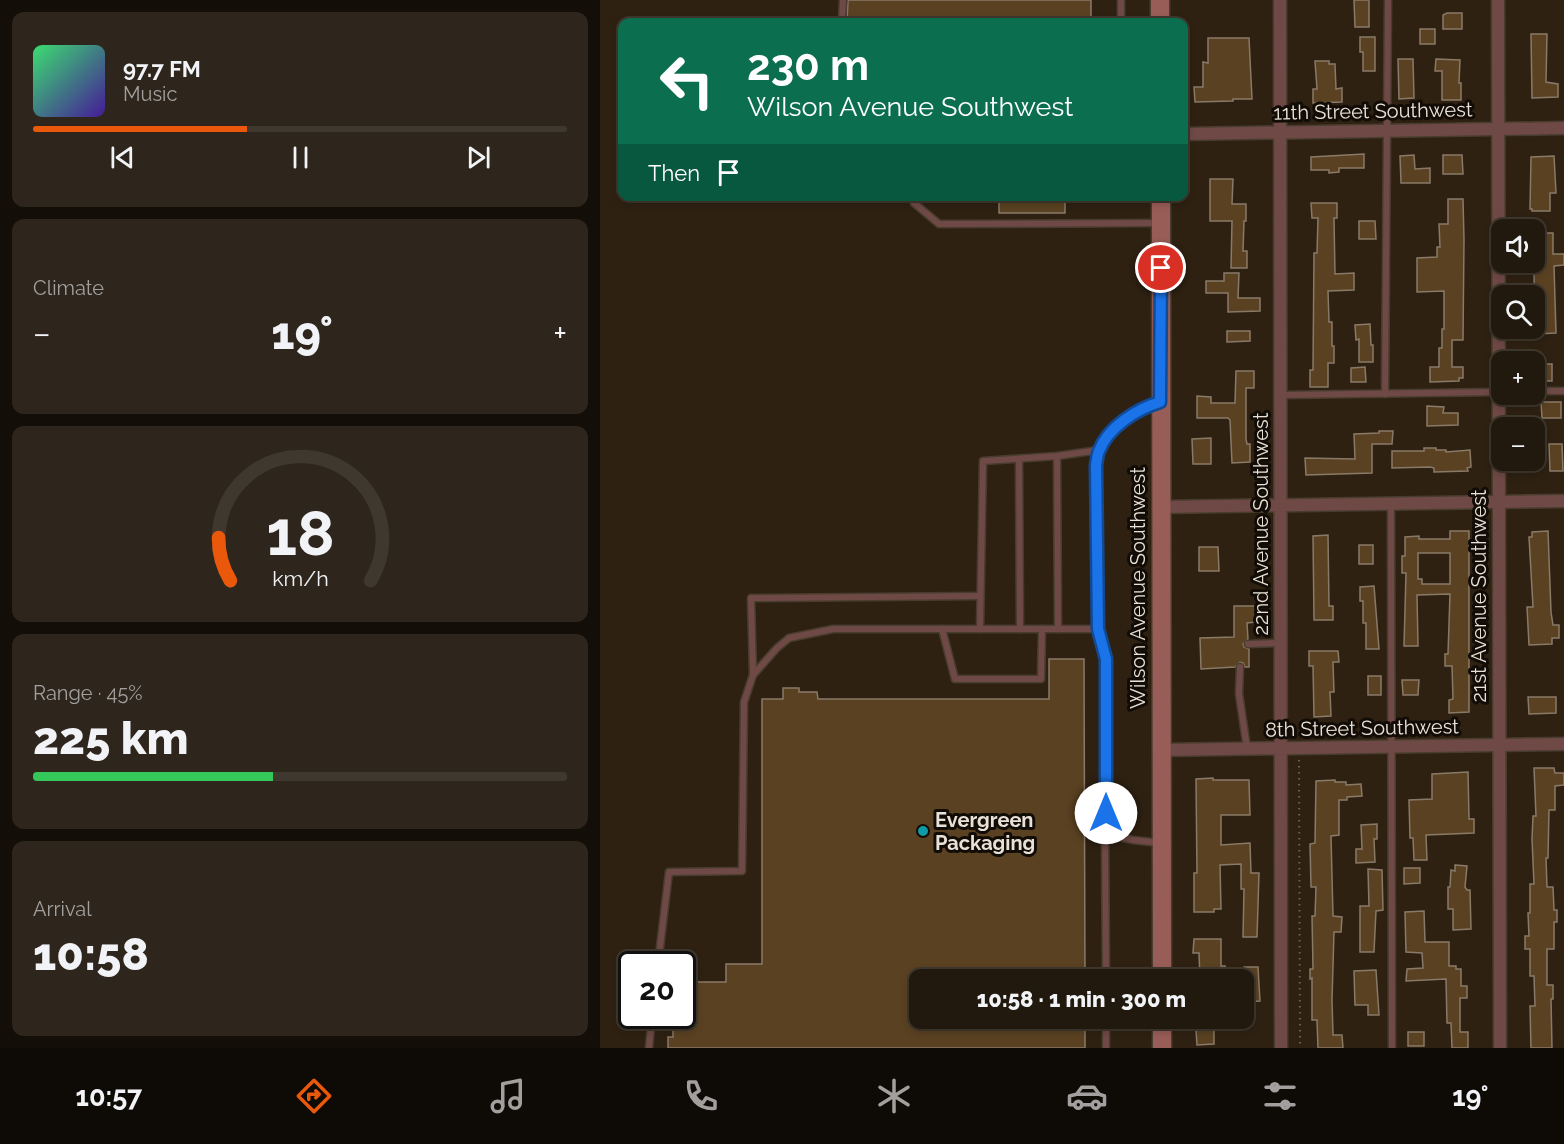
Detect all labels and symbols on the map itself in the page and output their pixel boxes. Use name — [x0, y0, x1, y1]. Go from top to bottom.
street label: 11th Street Southwest — [1273, 97, 1473, 125]
pin — [1135, 242, 1186, 293]
street label: 22nd Avenue Southwest — [1249, 412, 1273, 635]
street label: Wilson Avenue Southwest — [1126, 467, 1150, 709]
street label: 21st Avenue Southwest — [1467, 489, 1491, 703]
street label: 8th Street Southwest — [1265, 714, 1459, 742]
position arrow — [1074, 781, 1138, 845]
place label: Evergreen Packaging — [935, 808, 1035, 855]
marker: Evergreen Packaging — [916, 824, 930, 838]
speed limit sign: 20 — [618, 951, 696, 1029]

